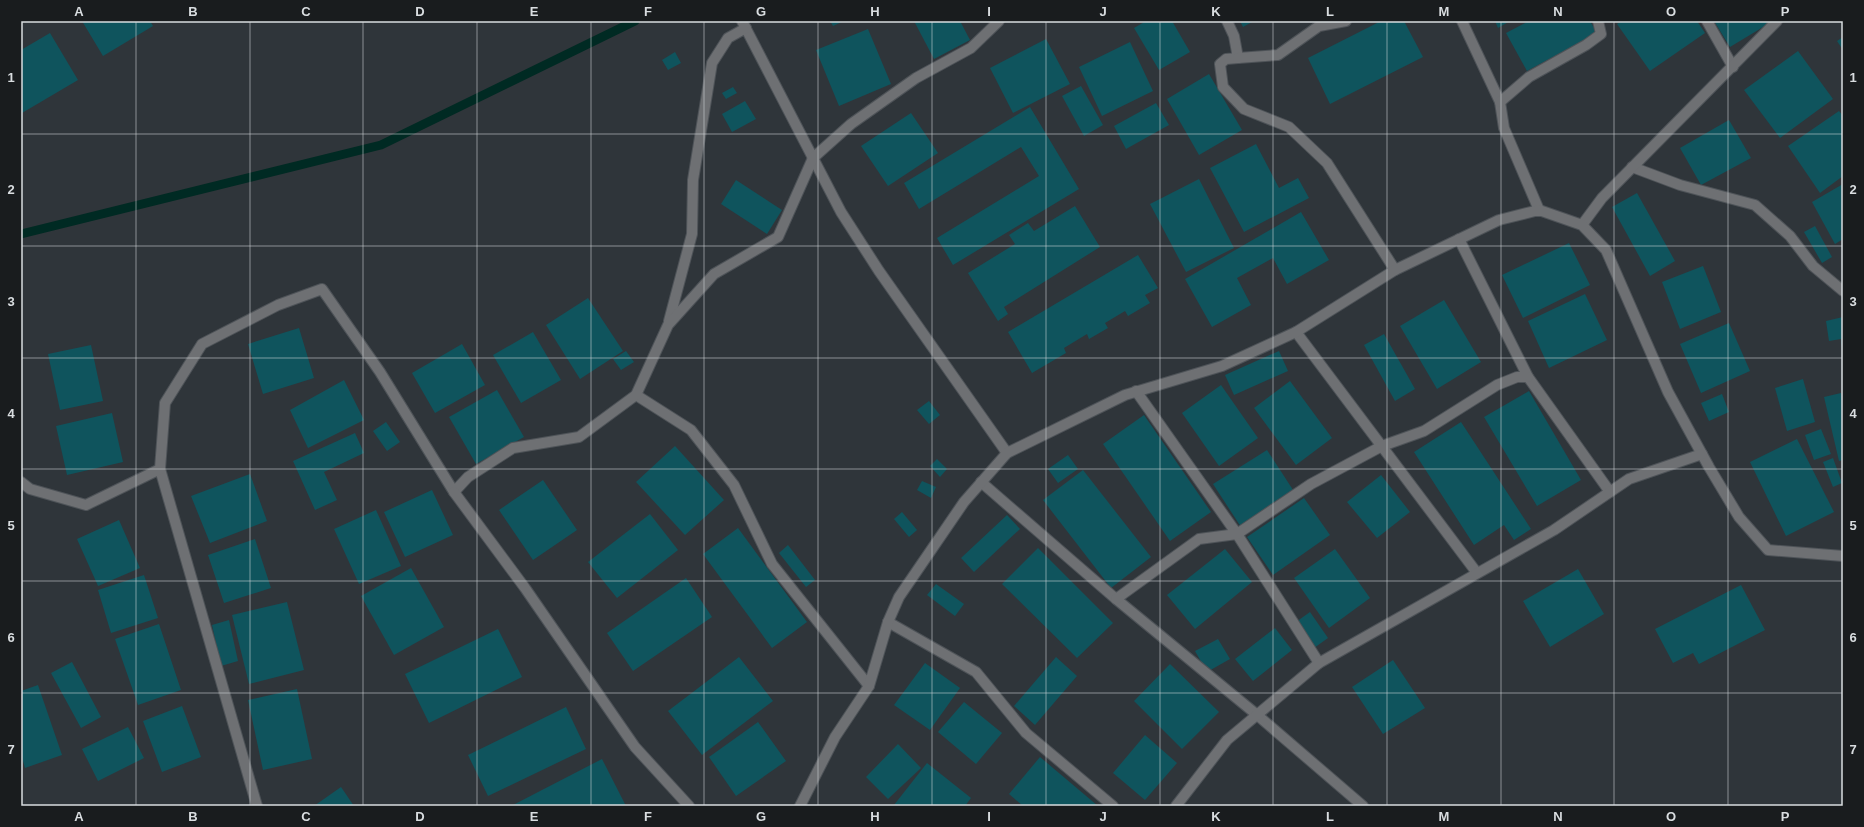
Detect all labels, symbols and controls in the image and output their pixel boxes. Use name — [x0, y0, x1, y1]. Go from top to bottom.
text: A — [74, 4, 84, 19]
text: B — [188, 4, 198, 19]
text: C — [301, 4, 311, 19]
text: D — [415, 4, 425, 19]
text: E — [530, 4, 539, 19]
text: F — [644, 4, 652, 19]
text: G — [756, 4, 766, 19]
text: H — [870, 4, 880, 19]
text: I — [987, 4, 991, 19]
text: J — [1099, 4, 1107, 19]
text: K — [1211, 4, 1221, 19]
text: L — [1326, 4, 1334, 19]
text: M — [1439, 4, 1449, 19]
text: N — [1553, 4, 1563, 19]
text: O — [1666, 4, 1676, 19]
text: P — [1781, 4, 1790, 19]
text: 1 — [7, 70, 15, 85]
text: 1 — [1849, 70, 1857, 85]
text: 2 — [7, 182, 15, 197]
text: 2 — [1849, 182, 1857, 197]
text: 3 — [7, 294, 15, 309]
text: 3 — [1849, 294, 1857, 309]
text: 4 — [7, 406, 15, 421]
text: 4 — [1849, 406, 1857, 421]
text: 5 — [7, 518, 15, 533]
text: 5 — [1849, 518, 1857, 533]
text: 6 — [7, 630, 15, 645]
text: 6 — [1849, 630, 1857, 645]
text: 7 — [7, 742, 15, 757]
text: 7 — [1849, 742, 1857, 757]
text: A — [74, 809, 84, 824]
text: B — [188, 809, 198, 824]
text: C — [301, 809, 311, 824]
text: D — [415, 809, 425, 824]
text: E — [530, 809, 539, 824]
text: F — [644, 809, 652, 824]
text: G — [756, 809, 766, 824]
text: H — [870, 809, 880, 824]
text: I — [987, 809, 991, 824]
text: J — [1099, 809, 1107, 824]
text: K — [1211, 809, 1221, 824]
text: L — [1326, 809, 1334, 824]
text: M — [1439, 809, 1449, 824]
text: N — [1553, 809, 1563, 824]
text: O — [1666, 809, 1676, 824]
text: P — [1781, 809, 1790, 824]

